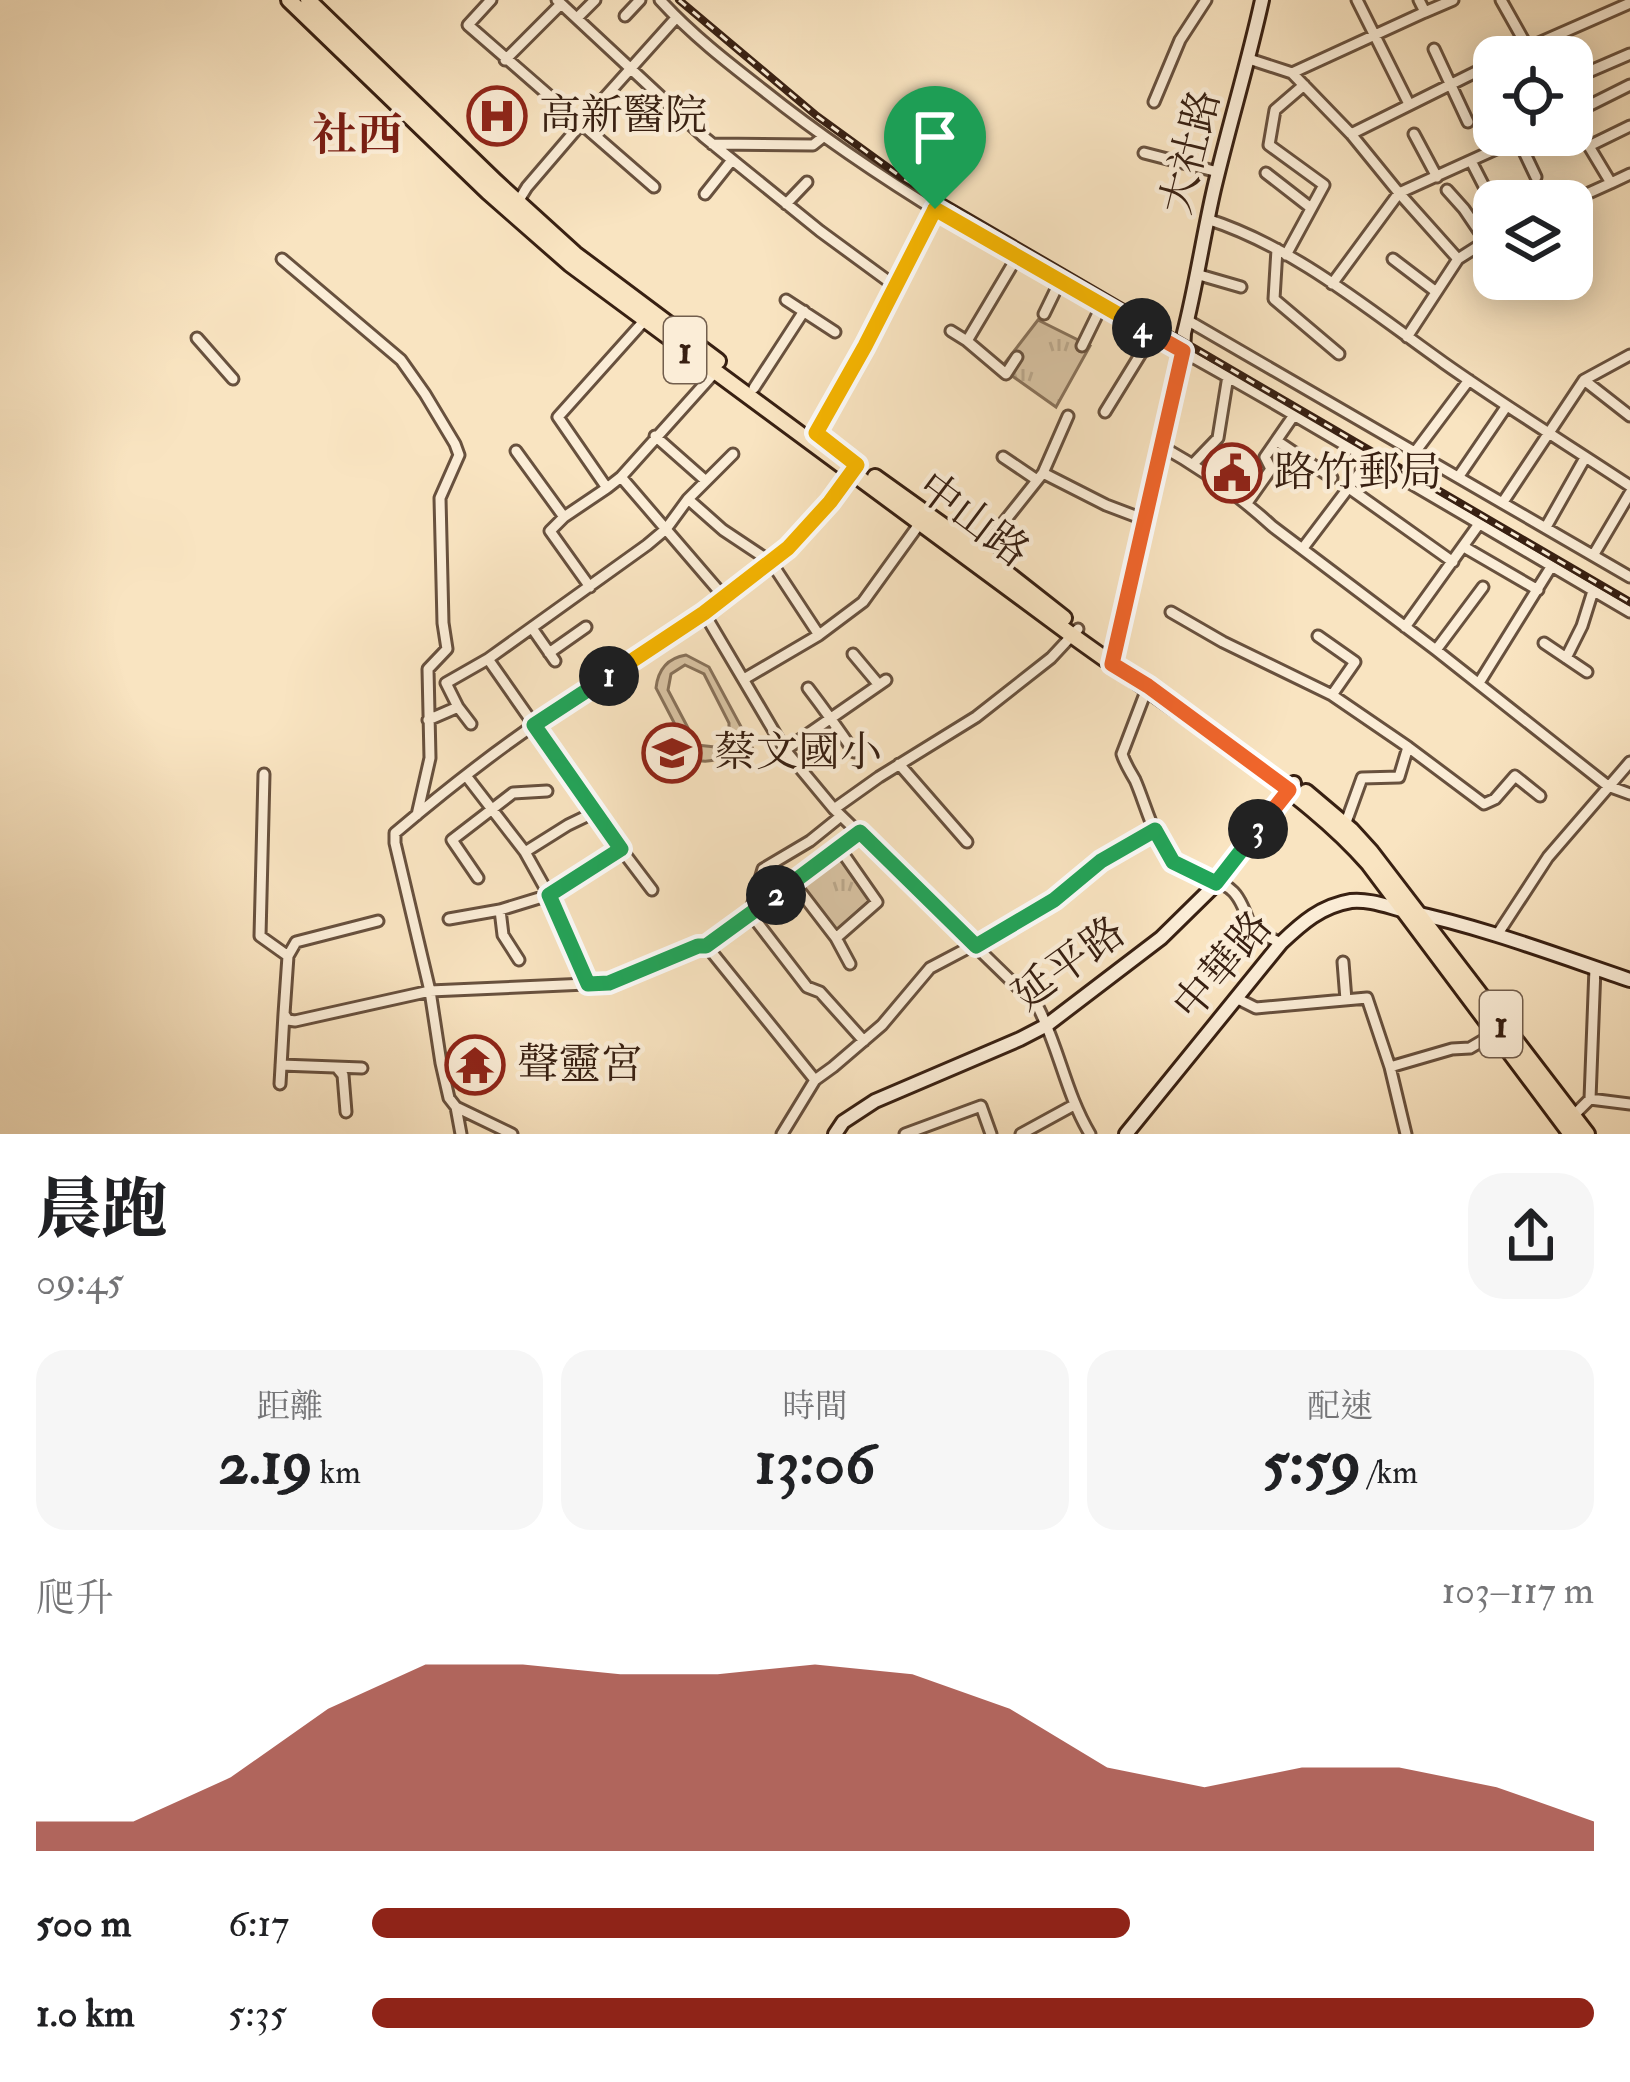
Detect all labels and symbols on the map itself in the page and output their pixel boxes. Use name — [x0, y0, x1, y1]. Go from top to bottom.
hospital icon: 高新醫院 — [466, 85, 528, 147]
street label: 大社路 — [1151, 85, 1231, 219]
pin — [884, 86, 986, 209]
place label: 高新醫院 — [539, 90, 707, 142]
district label: 社西 — [312, 108, 402, 164]
pin: 4 — [1112, 298, 1172, 358]
road number: 1 — [664, 317, 706, 383]
public building icon: 路竹郵局 — [1201, 442, 1263, 504]
place label: 路竹郵局 — [1274, 447, 1442, 499]
street label: 中山路 — [907, 461, 1039, 579]
pin: 1 — [579, 646, 639, 706]
school or university icon: 蔡文國小 — [641, 722, 703, 784]
place label: 蔡文國小 — [714, 727, 882, 779]
pin: 3 — [1228, 799, 1288, 859]
pin: 2 — [746, 865, 806, 925]
street label: 中華路 — [1163, 901, 1283, 1031]
street label: 延平路 — [1003, 906, 1135, 1022]
road number: 1 — [1480, 991, 1522, 1057]
temple icon: 聲靈宮 — [444, 1034, 506, 1096]
place label: 聲靈宮 — [517, 1039, 643, 1091]

